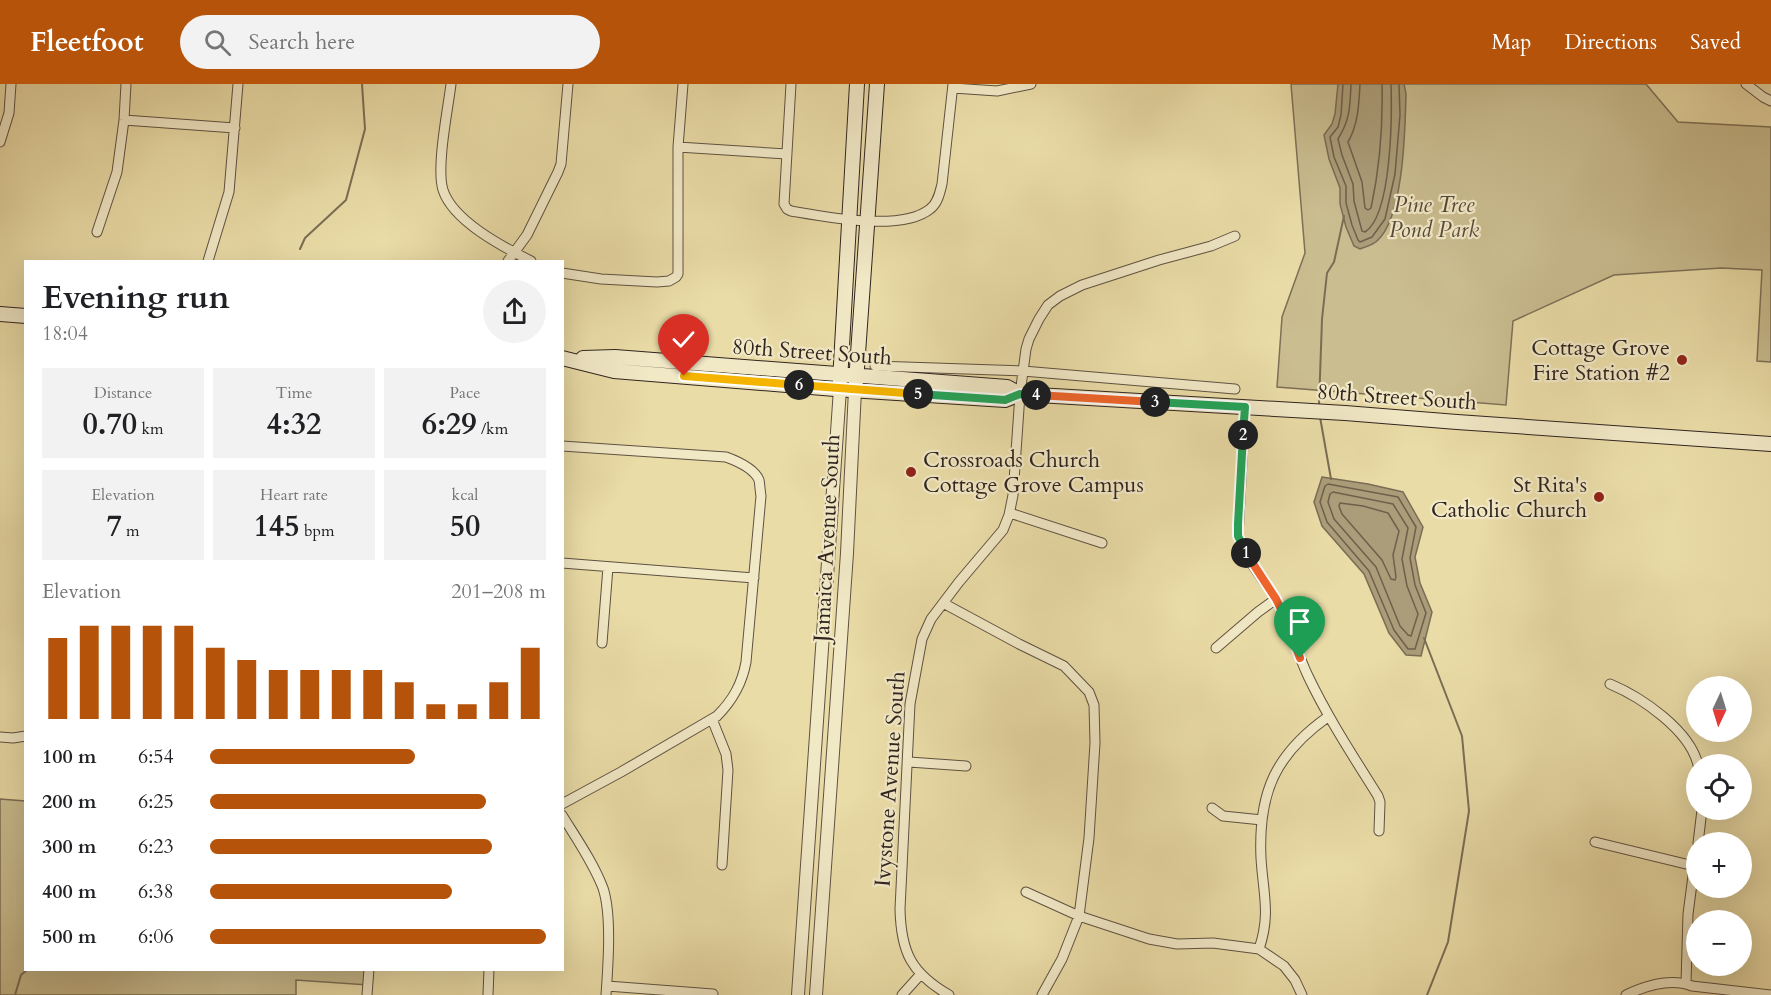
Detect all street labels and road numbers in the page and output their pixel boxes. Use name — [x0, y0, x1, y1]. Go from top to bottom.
street label: 80th Street South — [731, 331, 893, 373]
street label: 80th Street South — [1316, 376, 1478, 418]
street label: Jamaica Avenue South — [806, 433, 847, 646]
street label: Ivystone Avenue South — [867, 670, 912, 888]

